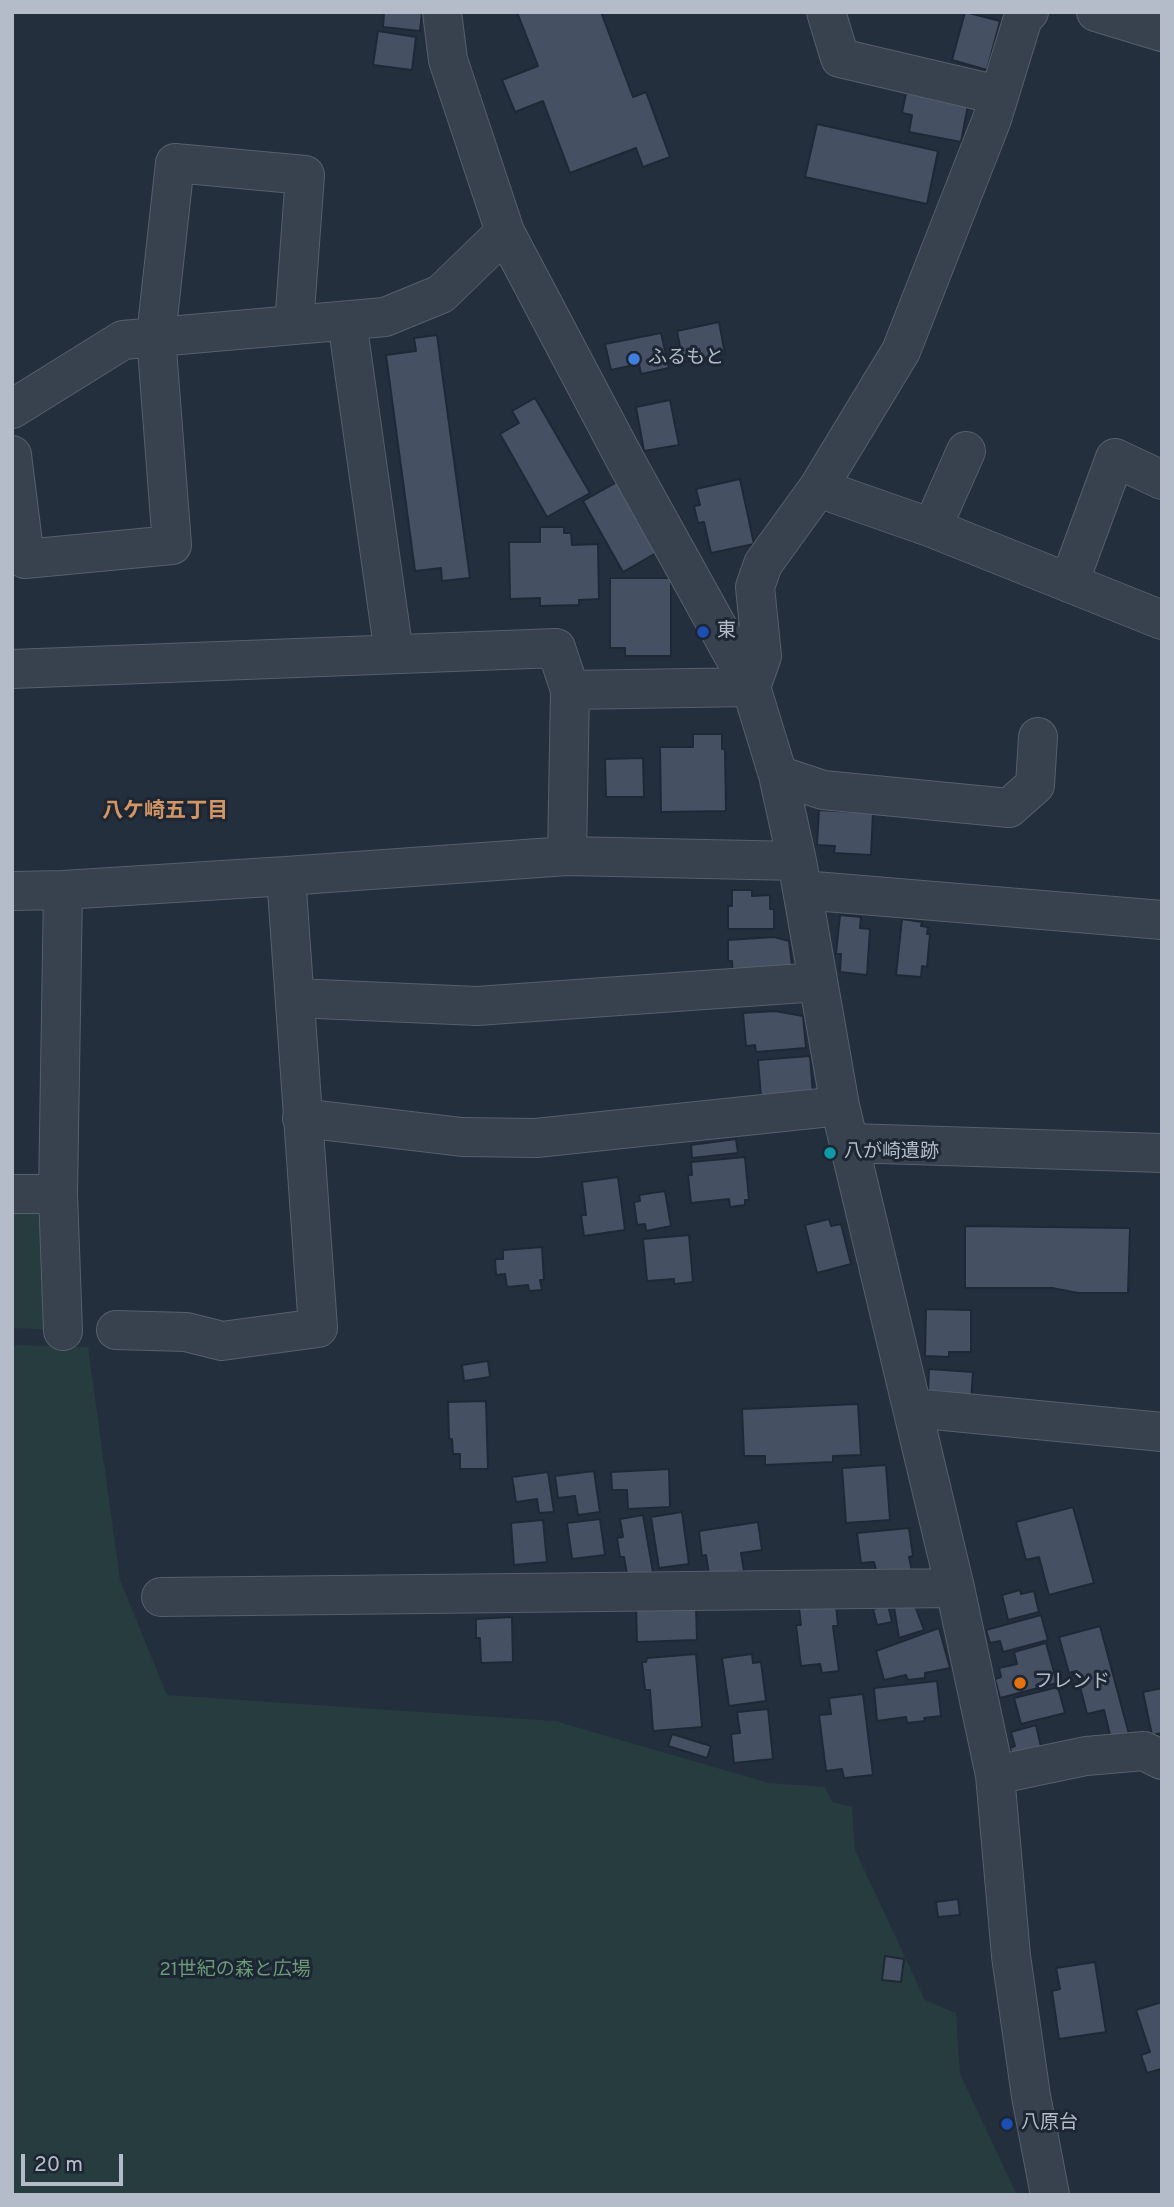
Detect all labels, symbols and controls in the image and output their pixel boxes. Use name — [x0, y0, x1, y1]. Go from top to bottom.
place label: ふるもと — [648, 348, 724, 370]
marker: ふるもと — [626, 351, 642, 367]
place label: 東 — [717, 621, 736, 643]
marker: 東 — [695, 624, 711, 640]
district label: 八ケ崎五丁目 — [102, 800, 228, 826]
place label: 八が崎遺跡 — [844, 1142, 939, 1164]
marker: 八が崎遺跡 — [822, 1145, 838, 1161]
place label: フレンド — [1034, 1672, 1110, 1694]
marker: フレンド — [1012, 1675, 1028, 1691]
park label: 21世紀の森と広場 — [159, 1960, 311, 1982]
place label: 八原台 — [1021, 2113, 1078, 2135]
marker: 八原台 — [999, 2116, 1015, 2132]
scale bar — [24, 2140, 126, 2184]
text: 20 m — [34, 2152, 83, 2179]

